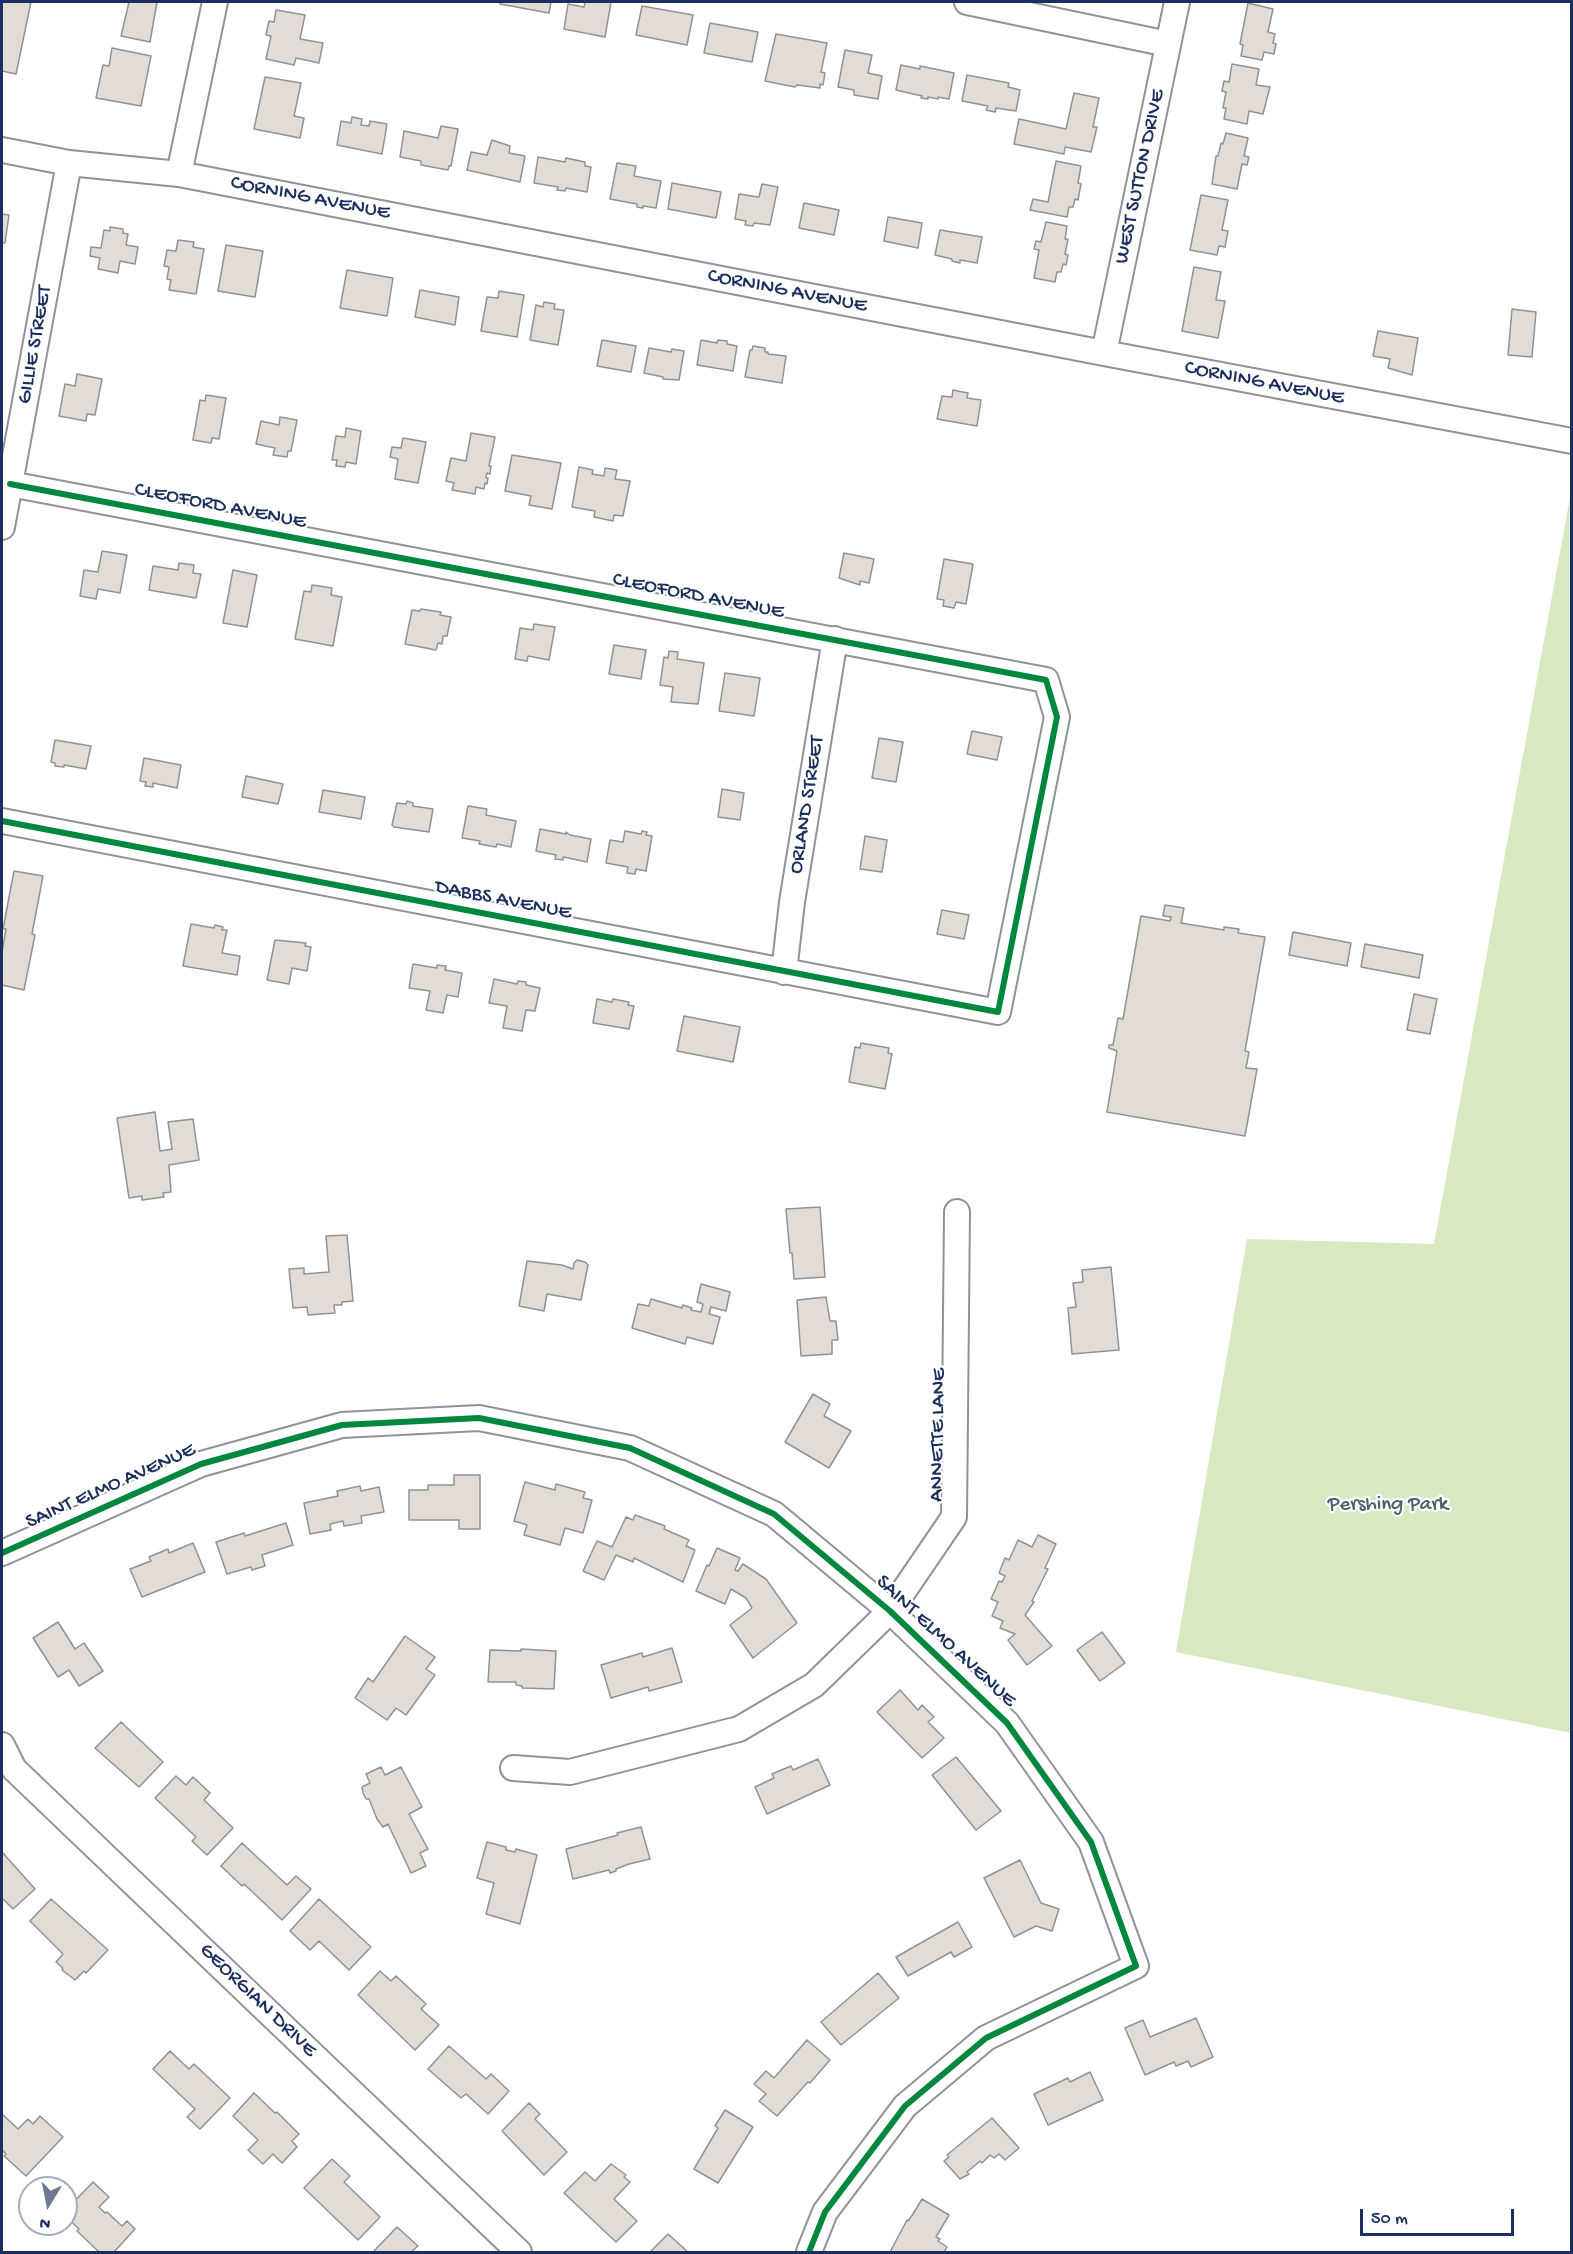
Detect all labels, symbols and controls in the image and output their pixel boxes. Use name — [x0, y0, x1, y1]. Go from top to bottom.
street label: WEST SUTTON DRIVE — [1110, 88, 1172, 266]
street label: CORNING AVENUE — [228, 171, 392, 227]
street label: CORNING AVENUE — [705, 264, 869, 320]
street label: GILLIE STREET — [13, 284, 59, 406]
street label: CORNING AVENUE — [1182, 356, 1346, 412]
street label: CLEOFORD AVENUE — [132, 478, 308, 536]
street label: CLEOFORD AVENUE — [610, 568, 786, 626]
street label: ORLAND STREET — [785, 734, 831, 876]
street label: DABBS AVENUE — [433, 875, 573, 927]
street label: ANNETTE LANE — [925, 1368, 953, 1502]
street label: SAINT ELMO AVENUE — [22, 1438, 200, 1536]
park label: Pershing Park — [1328, 1493, 1448, 1519]
street label: SAINT ELMO AVENUE — [870, 1570, 1020, 1714]
street label: GEORGIAN DRIVE — [193, 1939, 321, 2063]
north arrow — [18, 2176, 78, 2236]
scale bar — [1363, 2197, 1518, 2235]
text: 50 m — [1371, 2209, 1408, 2230]
text: N — [38, 2212, 52, 2233]

